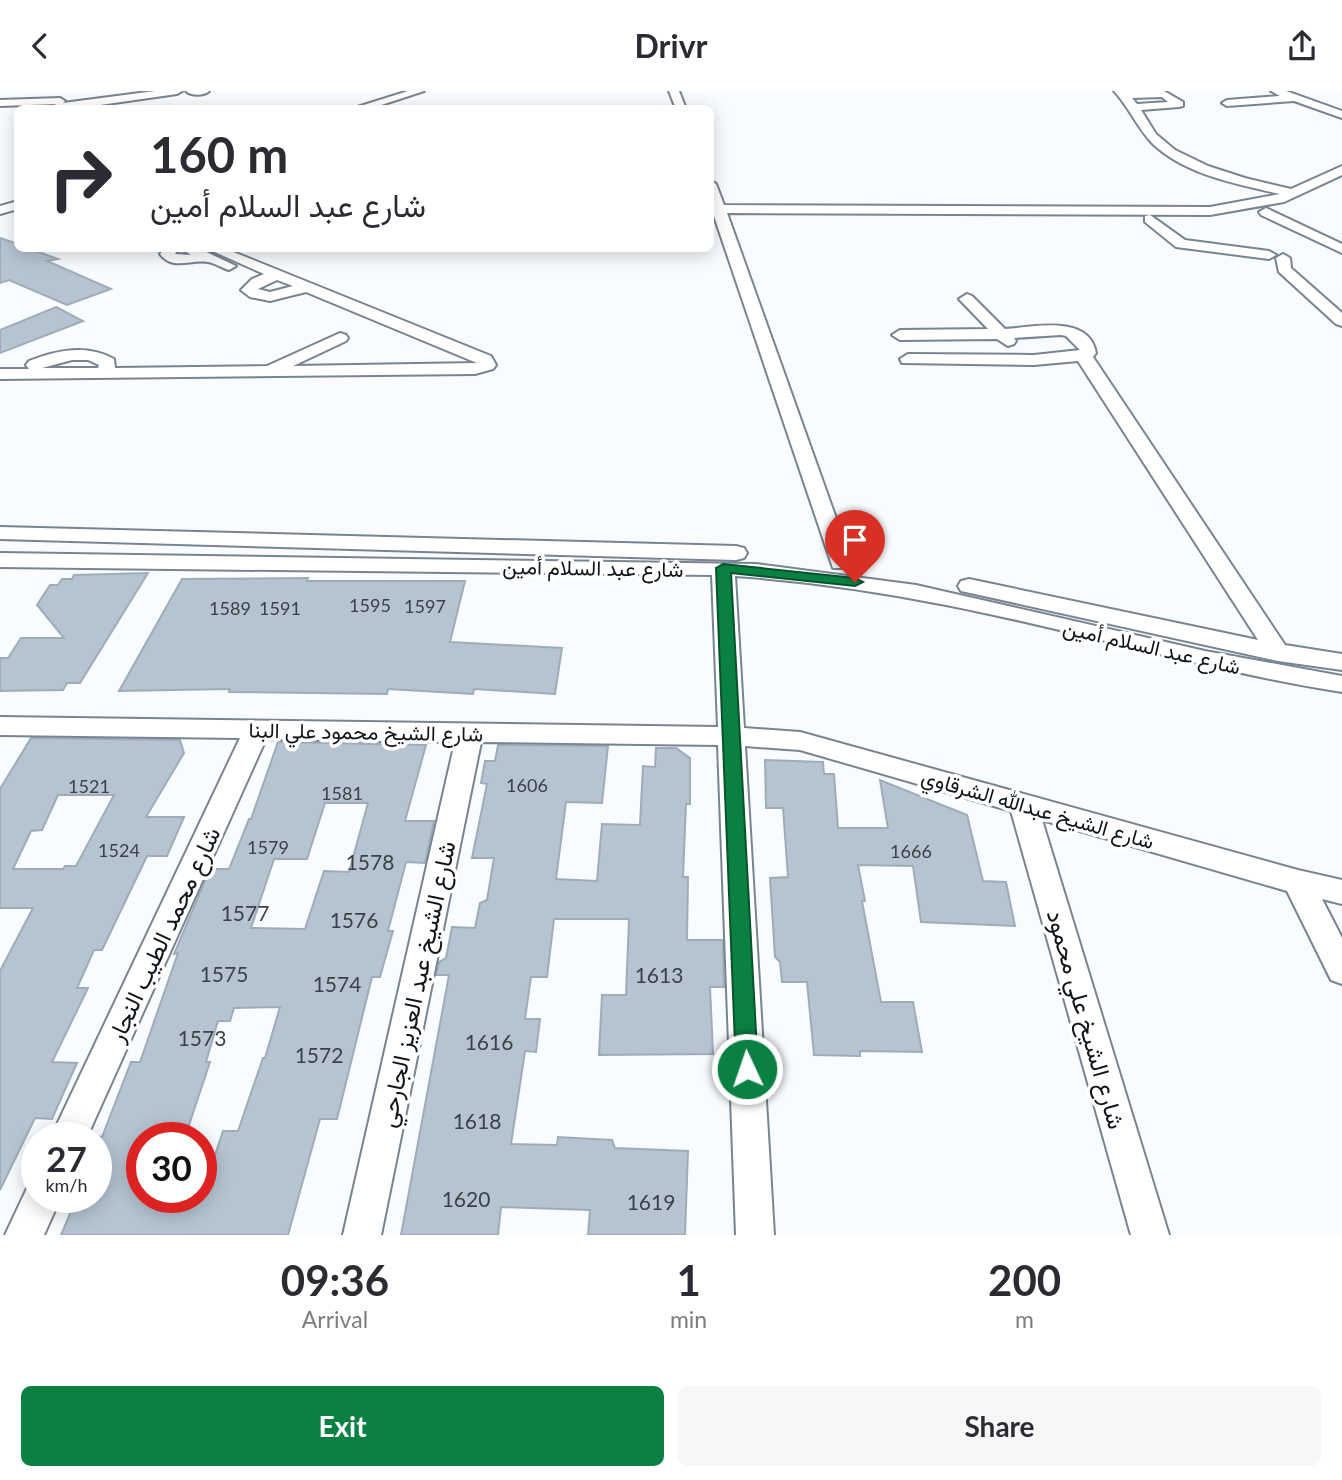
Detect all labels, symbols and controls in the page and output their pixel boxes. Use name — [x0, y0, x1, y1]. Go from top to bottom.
text: Drivr — [635, 26, 707, 65]
icon: back — [21, 27, 59, 65]
icon: share — [1283, 27, 1321, 65]
text: 160 m — [150, 125, 288, 183]
icon: right — [35, 133, 126, 224]
text: شارع عبد السلام أمين — [150, 185, 426, 224]
pin — [825, 510, 885, 582]
icon: arrive — [836, 521, 874, 559]
street label: شارع عبد السلام أمين — [502, 553, 684, 584]
house number: 1595 — [349, 594, 391, 616]
house number: 1597 — [404, 595, 446, 617]
house number: 1589 — [209, 597, 251, 619]
house number: 1591 — [259, 597, 301, 619]
street label: شارع عبد السلام أمين — [1060, 613, 1243, 681]
street label: شارع الشيخ محمود علي البنا — [248, 716, 483, 752]
street label: شارع الشيخ عبدالله الشرقاوي — [917, 763, 1157, 859]
house number: 1606 — [506, 774, 548, 796]
house number: 1521 — [68, 775, 110, 797]
house number: 1581 — [321, 782, 363, 804]
street label: شارع محمد الطيب النجار — [100, 822, 228, 1048]
house number: 1579 — [247, 836, 289, 858]
street label: شارع الشيخ عبد العزيز الجارحي — [371, 838, 466, 1131]
house number: 1524 — [98, 839, 140, 861]
house number: 1666 — [890, 840, 932, 862]
house number: 1578 — [346, 849, 394, 874]
house number: 1577 — [221, 900, 269, 925]
street label: شارع الشيخ علي محمود — [1036, 906, 1132, 1134]
house number: 1576 — [330, 907, 378, 932]
house number: 1575 — [200, 961, 248, 986]
house number: 1613 — [635, 962, 683, 987]
house number: 1574 — [313, 971, 361, 996]
house number: 1573 — [178, 1025, 226, 1050]
house number: 1616 — [465, 1029, 513, 1054]
position arrow — [710, 1032, 784, 1106]
house number: 1572 — [295, 1042, 343, 1067]
house number: 1618 — [453, 1108, 501, 1133]
speed limit sign: 30 — [126, 1122, 217, 1213]
text: 27 — [46, 1137, 87, 1179]
text: km/h — [45, 1174, 88, 1196]
house number: 1620 — [442, 1186, 490, 1211]
house number: 1619 — [627, 1189, 675, 1214]
text: 09:36 — [281, 1255, 389, 1305]
text: 1 — [676, 1255, 701, 1305]
text: 200 — [988, 1255, 1061, 1305]
text: Arrival — [302, 1305, 368, 1333]
text: min — [670, 1305, 707, 1333]
text: m — [1015, 1305, 1034, 1333]
button: Exit — [21, 1386, 664, 1466]
button: Share — [678, 1386, 1321, 1466]

